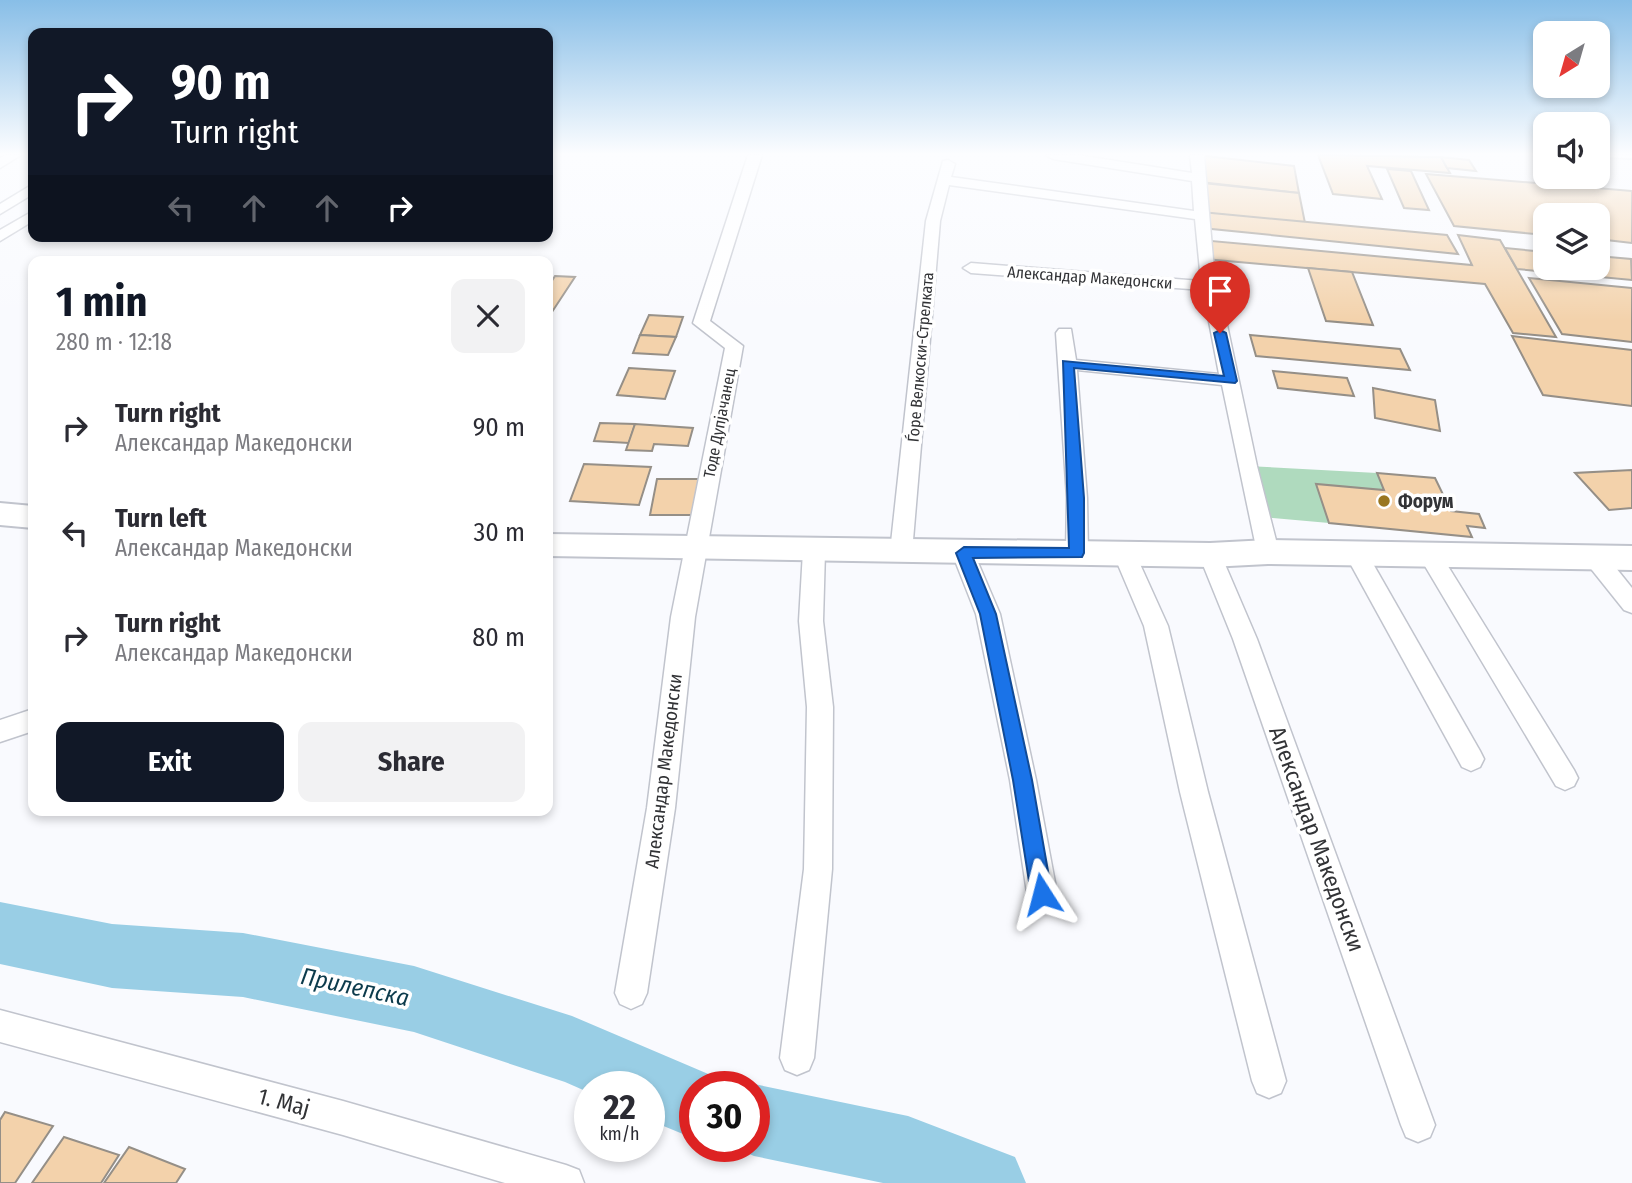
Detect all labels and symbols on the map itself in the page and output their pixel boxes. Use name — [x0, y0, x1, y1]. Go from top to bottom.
north arrow — [1533, 21, 1610, 98]
pin — [1190, 261, 1250, 333]
street label: Александар Македонски — [1007, 262, 1173, 293]
street label: Ѓоре Велкоски-Стрелката — [904, 271, 937, 443]
street label: Тоде Дупјачанец — [700, 366, 740, 480]
place label: Форум — [1398, 490, 1454, 513]
marker: Форум — [1376, 493, 1392, 509]
street label: Александар Македонски — [640, 672, 687, 870]
street label: Александар Македонски — [1263, 723, 1371, 955]
position arrow — [1005, 857, 1079, 931]
water label: Прилепска — [298, 962, 412, 1012]
speed limit sign: 30 — [679, 1071, 770, 1162]
street label: 1. Мај — [255, 1082, 313, 1122]

